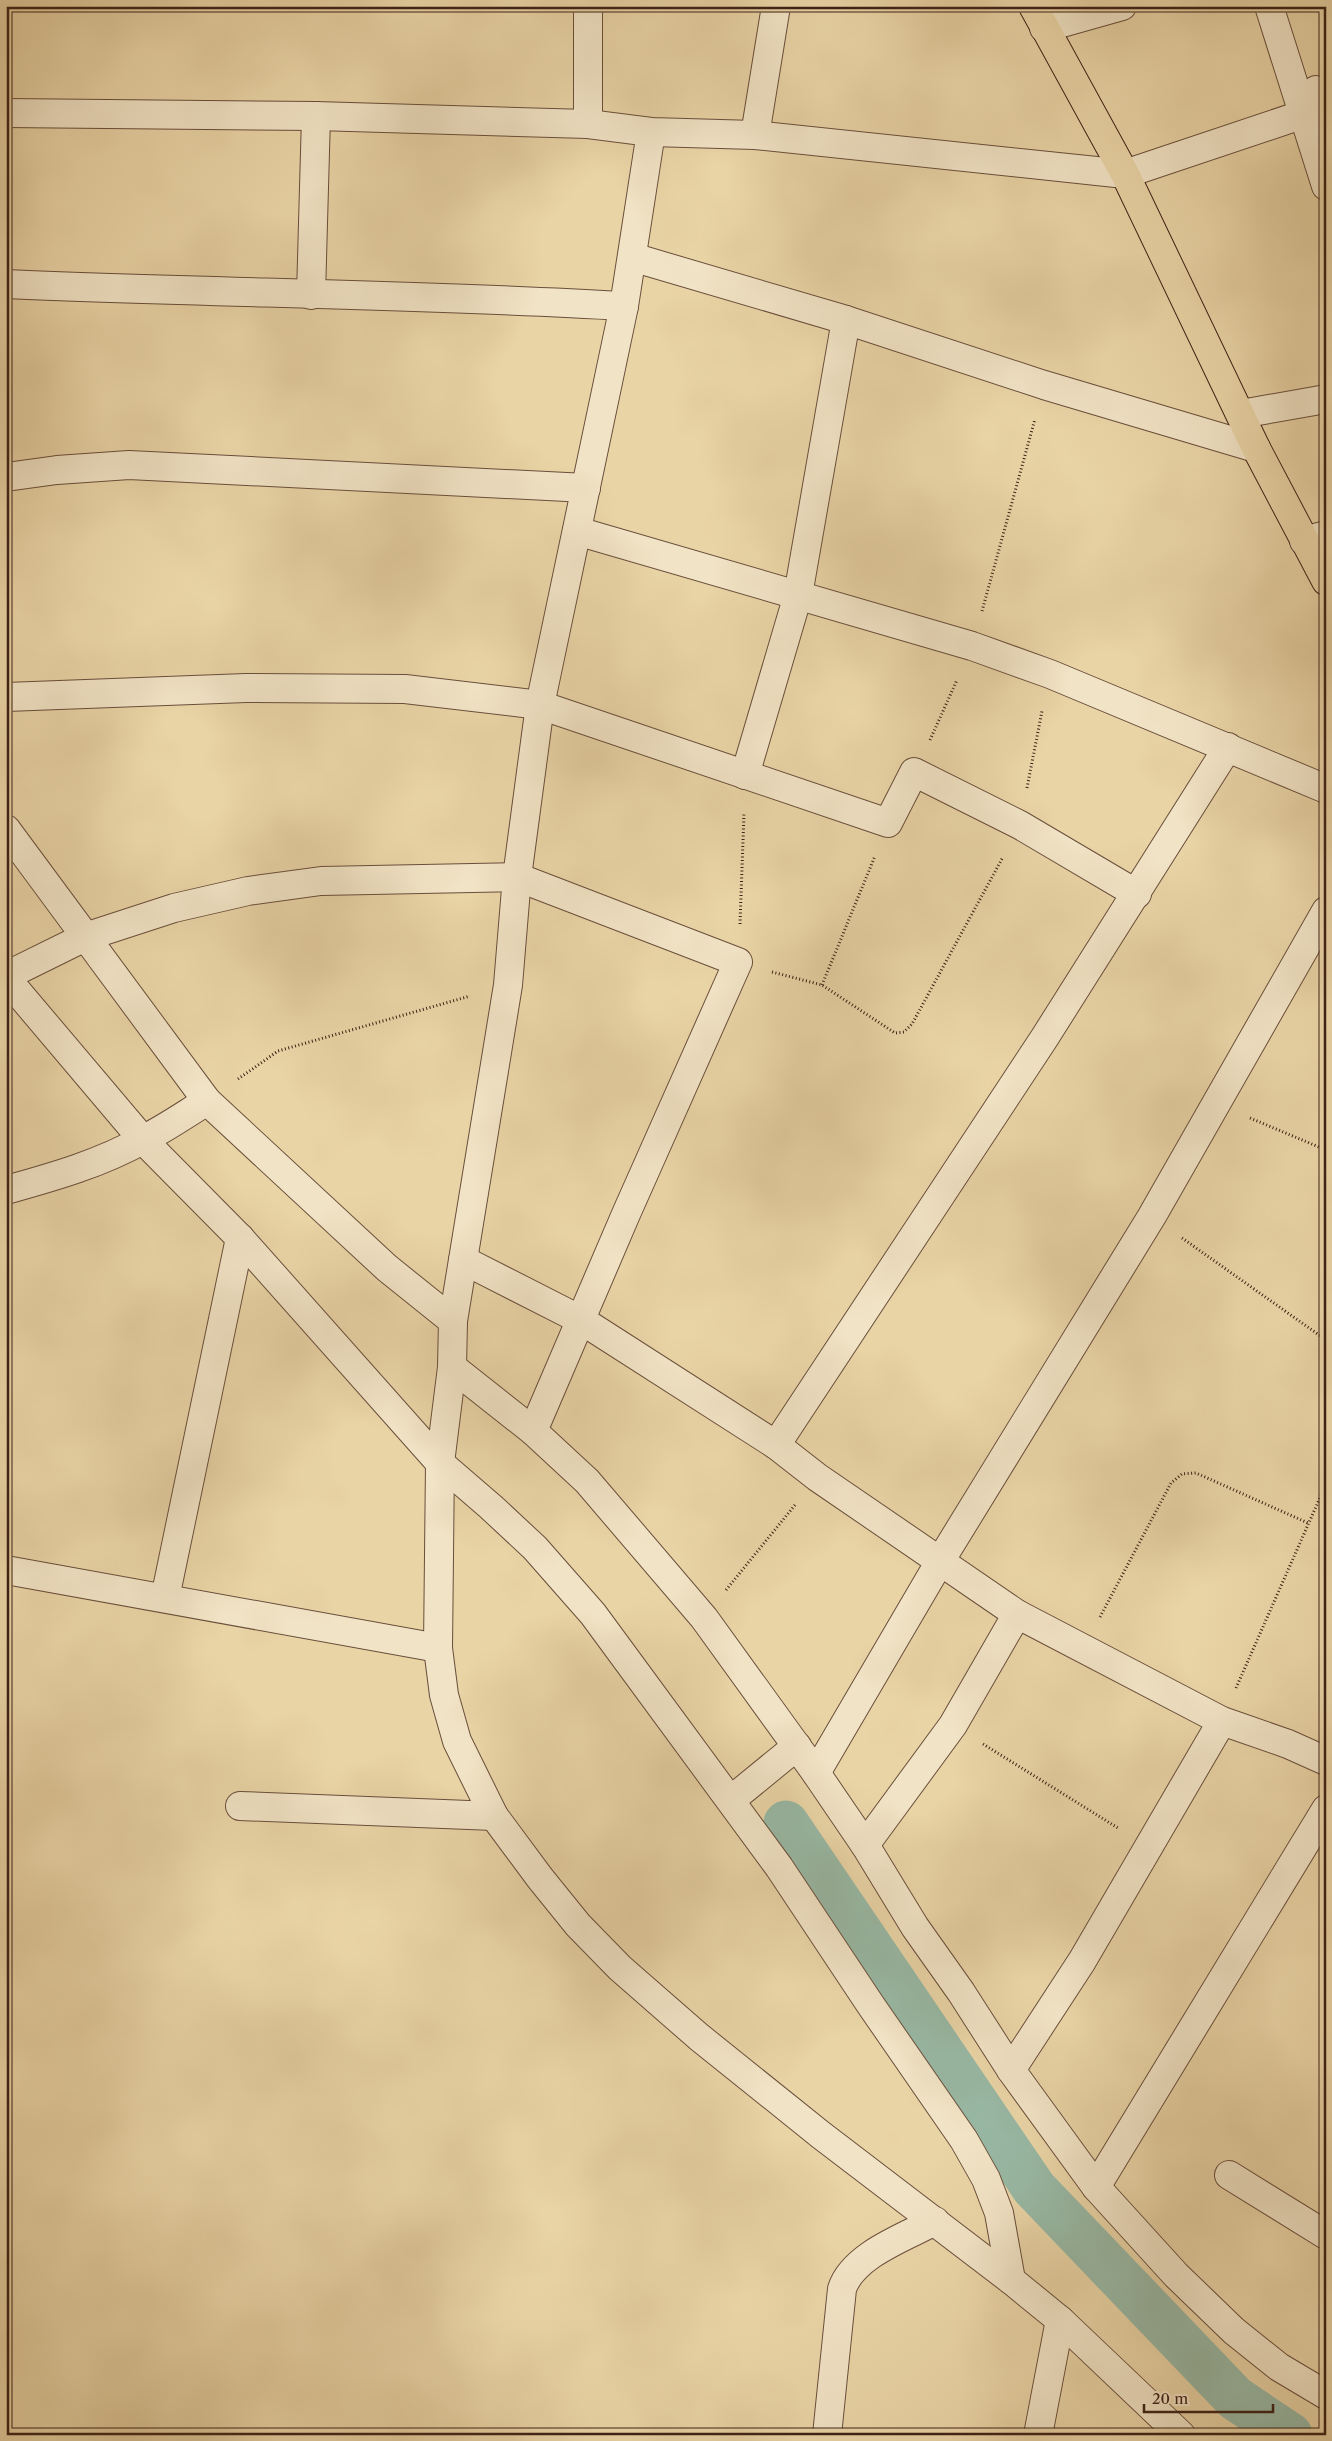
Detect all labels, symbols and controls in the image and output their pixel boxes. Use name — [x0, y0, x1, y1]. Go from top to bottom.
scale bar — [1144, 2381, 1273, 2413]
text: 20 m — [1152, 2389, 1188, 2408]

